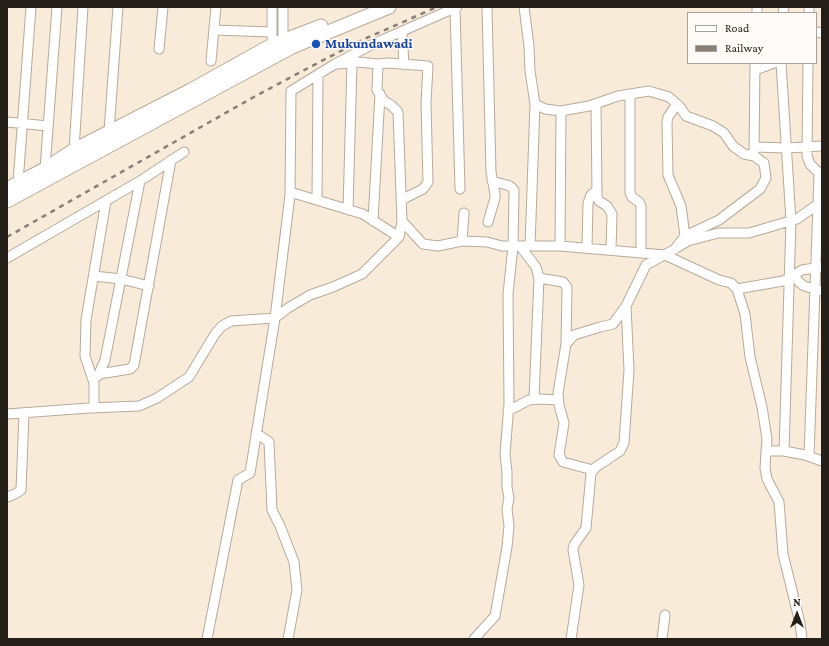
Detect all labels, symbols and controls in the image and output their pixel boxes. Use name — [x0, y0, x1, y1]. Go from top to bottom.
legend — [687, 12, 817, 64]
text: Road — [725, 21, 749, 35]
place label: Mukundawadi — [325, 36, 413, 52]
marker: Mukundawadi — [310, 38, 322, 50]
text: Railway — [725, 41, 763, 55]
north arrow — [777, 594, 817, 634]
text: N — [793, 596, 801, 608]

